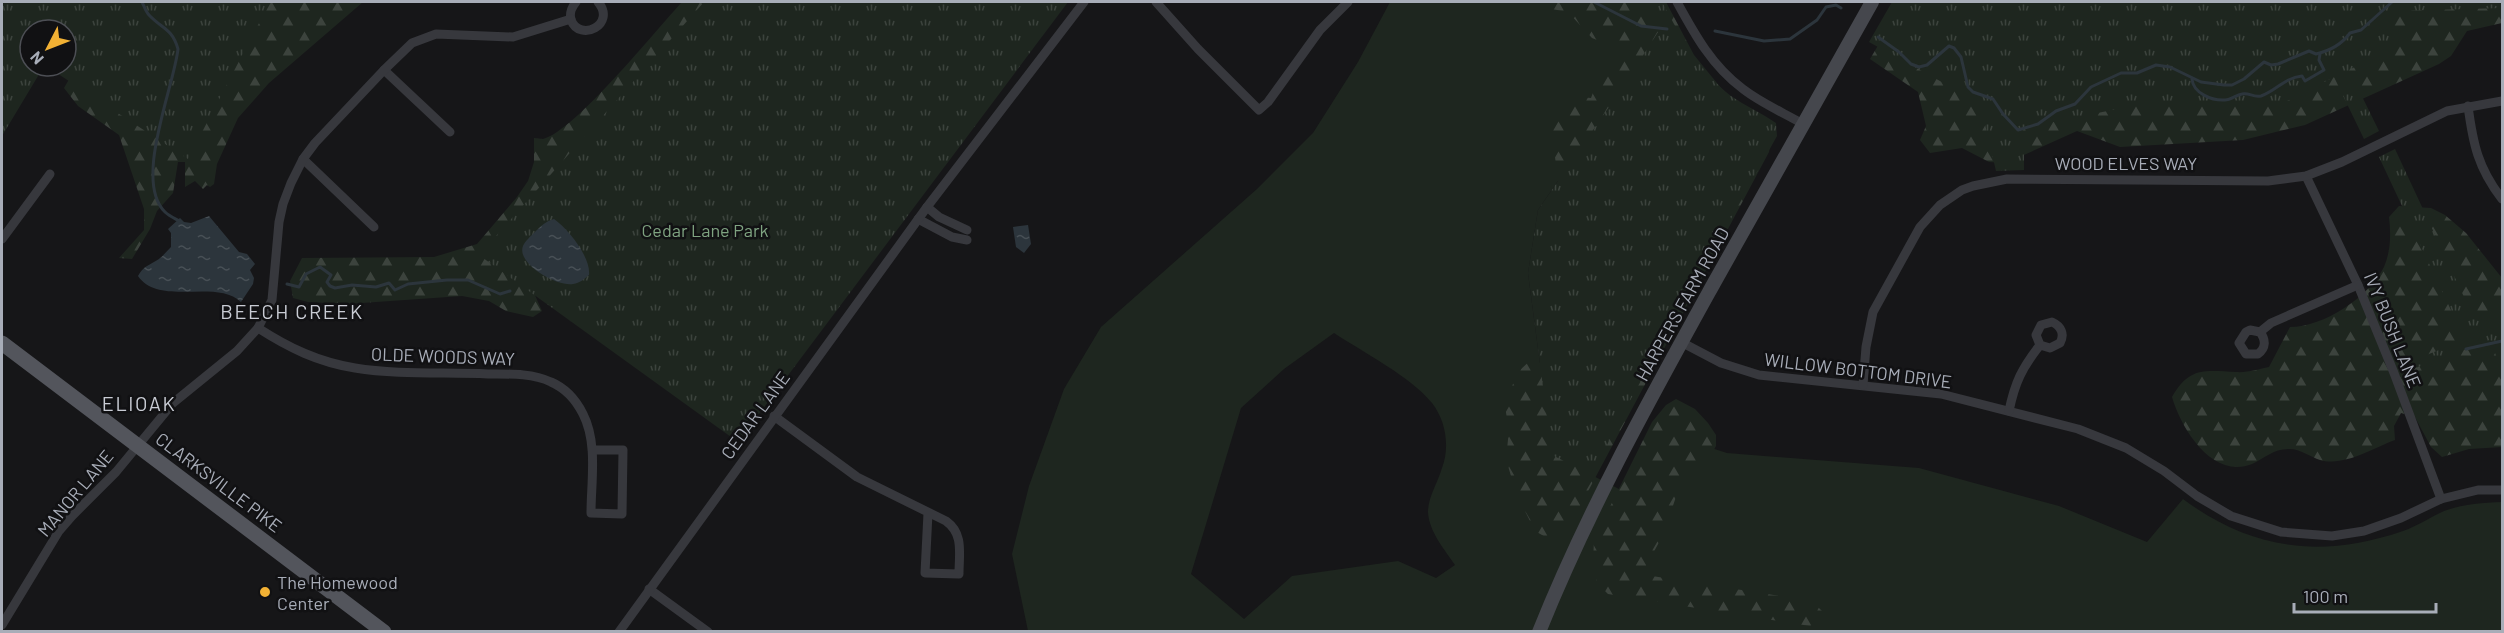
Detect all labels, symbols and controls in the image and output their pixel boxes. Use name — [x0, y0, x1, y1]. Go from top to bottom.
north arrow — [18, 18, 78, 78]
text: N — [26, 48, 47, 69]
street label: WOOD ELVES WAY — [2055, 152, 2197, 174]
park label: Cedar Lane Park — [641, 219, 769, 241]
street label: HARPERS FARM ROAD — [1631, 223, 1733, 385]
street label: IVY BUSH LANE — [2360, 269, 2426, 391]
district label: BEECH CREEK — [220, 299, 364, 323]
street label: OLDE WOODS WAY — [371, 342, 515, 370]
street label: WILLOW BOTTOM DRIVE — [1763, 348, 1953, 392]
street label: CEDAR LANE — [716, 367, 794, 463]
district label: ELIOAK — [102, 391, 176, 415]
street label: CLARKSVILLE PIKE — [152, 427, 286, 537]
street label: MANOR LANE — [32, 445, 118, 541]
place label: The Homewood Center — [277, 571, 398, 614]
scale bar — [2294, 576, 2436, 614]
marker: The Homewood Center — [258, 585, 272, 599]
text: 100 m — [2303, 585, 2348, 607]

